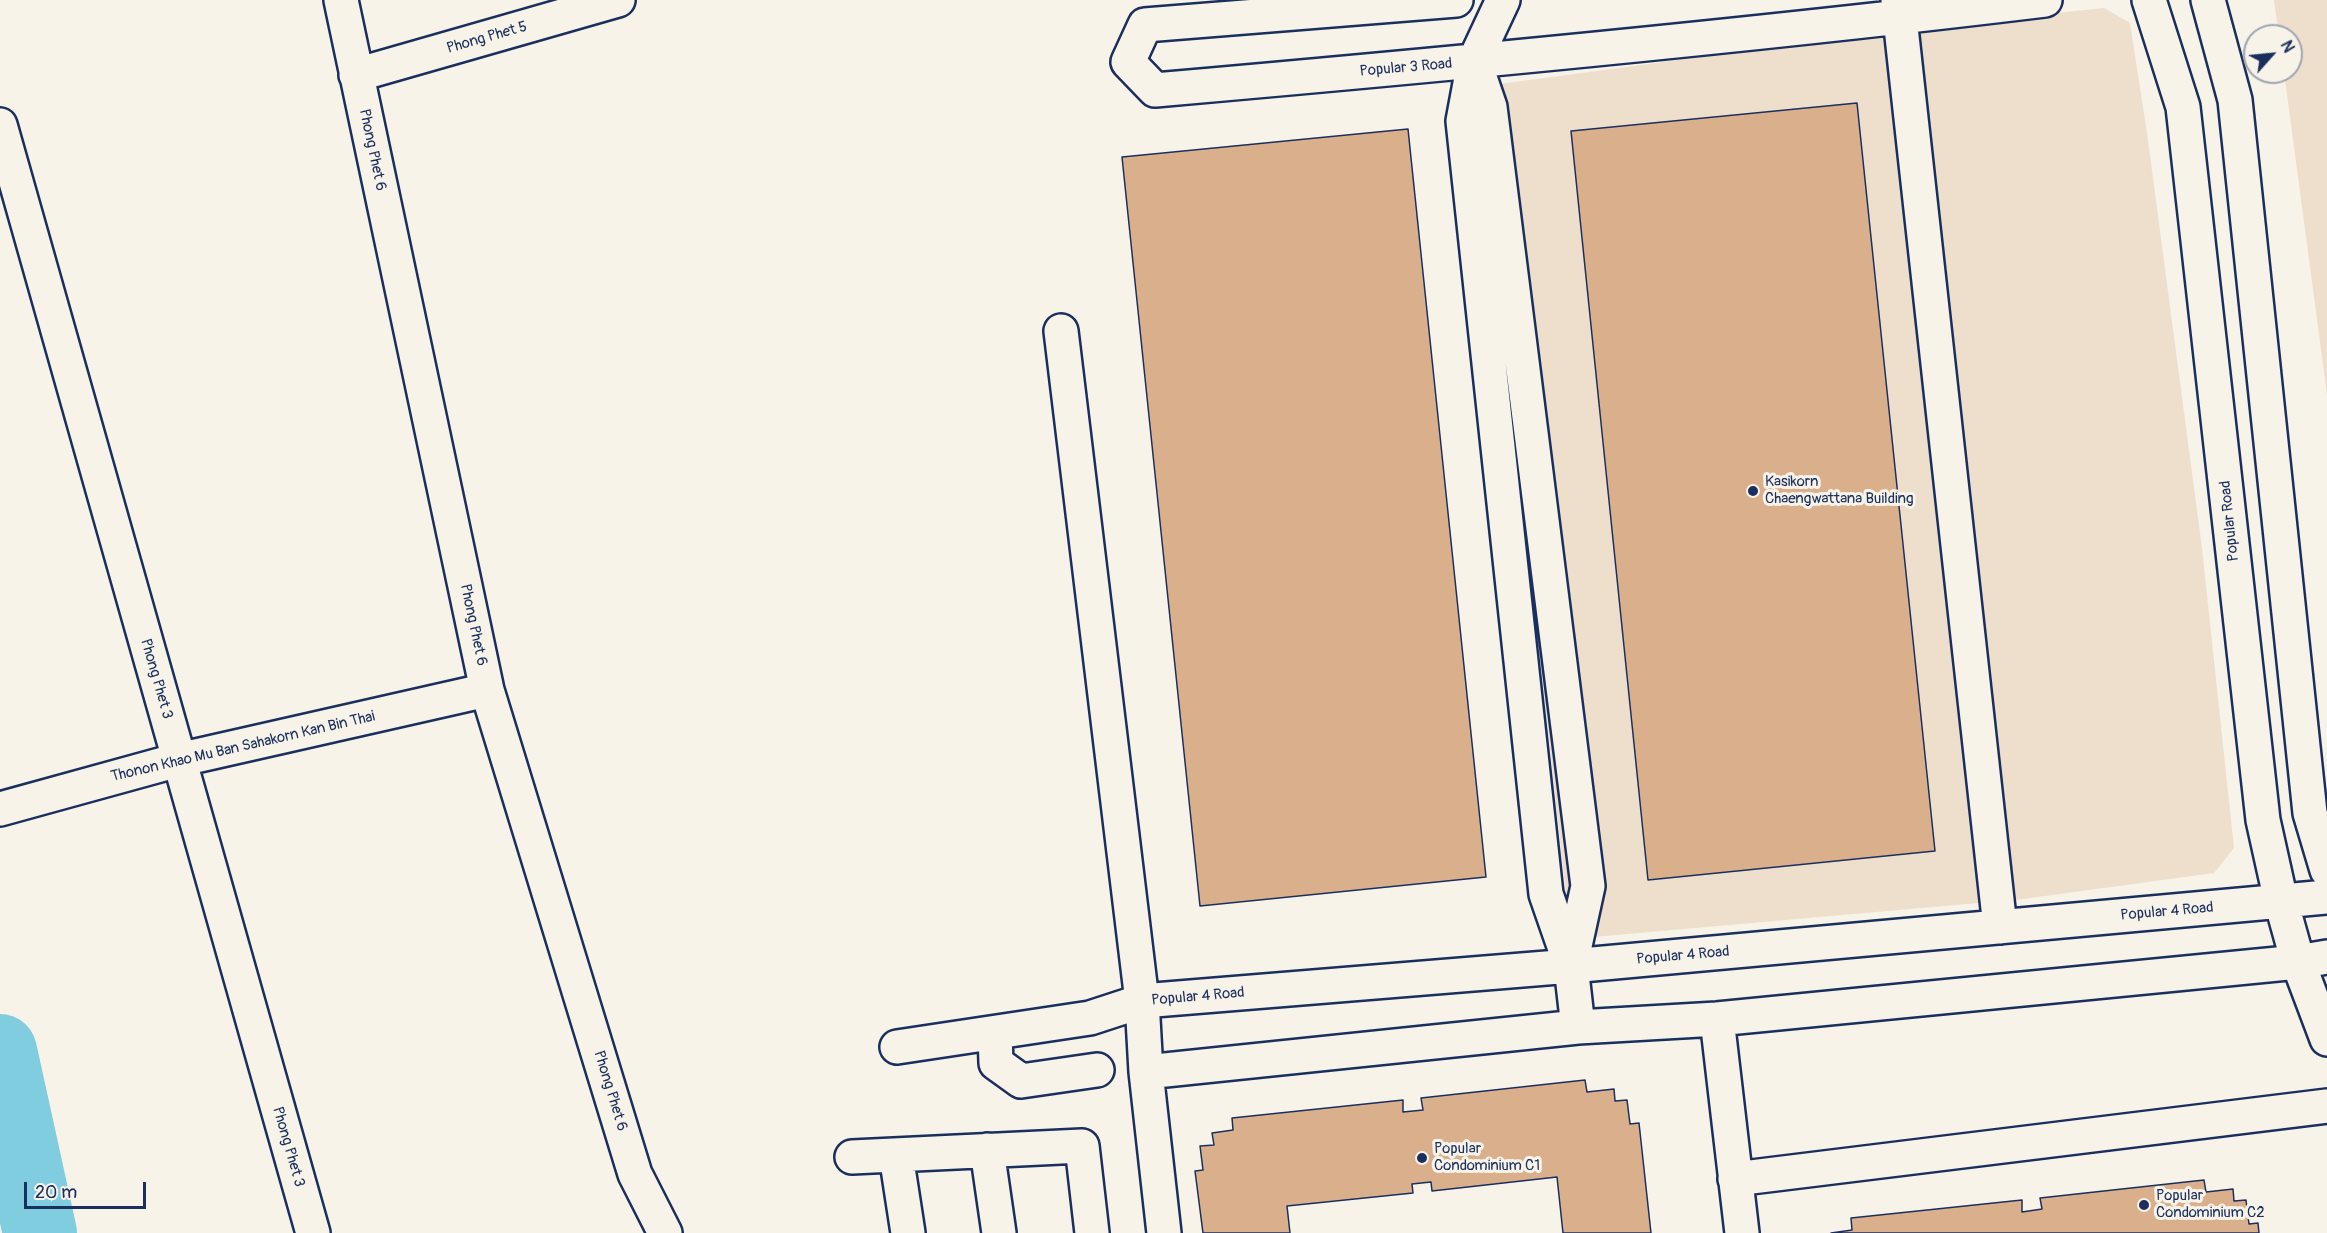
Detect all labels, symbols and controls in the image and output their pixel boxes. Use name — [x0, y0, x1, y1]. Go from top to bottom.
street label: Phong Phet 5 — [445, 18, 529, 58]
north arrow — [2243, 24, 2303, 84]
text: N — [2276, 37, 2299, 56]
street label: Popular 3 Road — [1359, 55, 1453, 81]
street label: Phong Phet 6 — [355, 107, 389, 193]
place label: Kasikorn Chaengwattana Building — [1765, 473, 1914, 508]
street label: Popular Road — [2217, 480, 2243, 562]
marker: Kasikorn Chaengwattana Building — [1746, 484, 1760, 498]
street label: Phong Phet 6 — [456, 582, 490, 668]
street label: Phong Phet 3 — [136, 637, 176, 721]
street label: Thonon Khao Mu Ban Sahakorn Kan Bin Thai — [109, 708, 377, 786]
street label: Popular 4 Road — [2120, 899, 2214, 925]
street label: Popular 4 Road — [1636, 943, 1730, 969]
street label: Popular 4 Road — [1151, 984, 1245, 1010]
street label: Phong Phet 6 — [589, 1049, 631, 1133]
street label: Phong Phet 3 — [268, 1105, 308, 1189]
place label: Popular Condominium C1 — [1434, 1140, 1540, 1175]
marker: Popular Condominium C1 — [1415, 1151, 1429, 1165]
scale bar — [27, 1170, 148, 1208]
text: 20 m — [35, 1181, 77, 1204]
place label: Popular Condominium C2 — [2156, 1187, 2265, 1222]
marker: Popular Condominium C2 — [2137, 1198, 2151, 1212]

